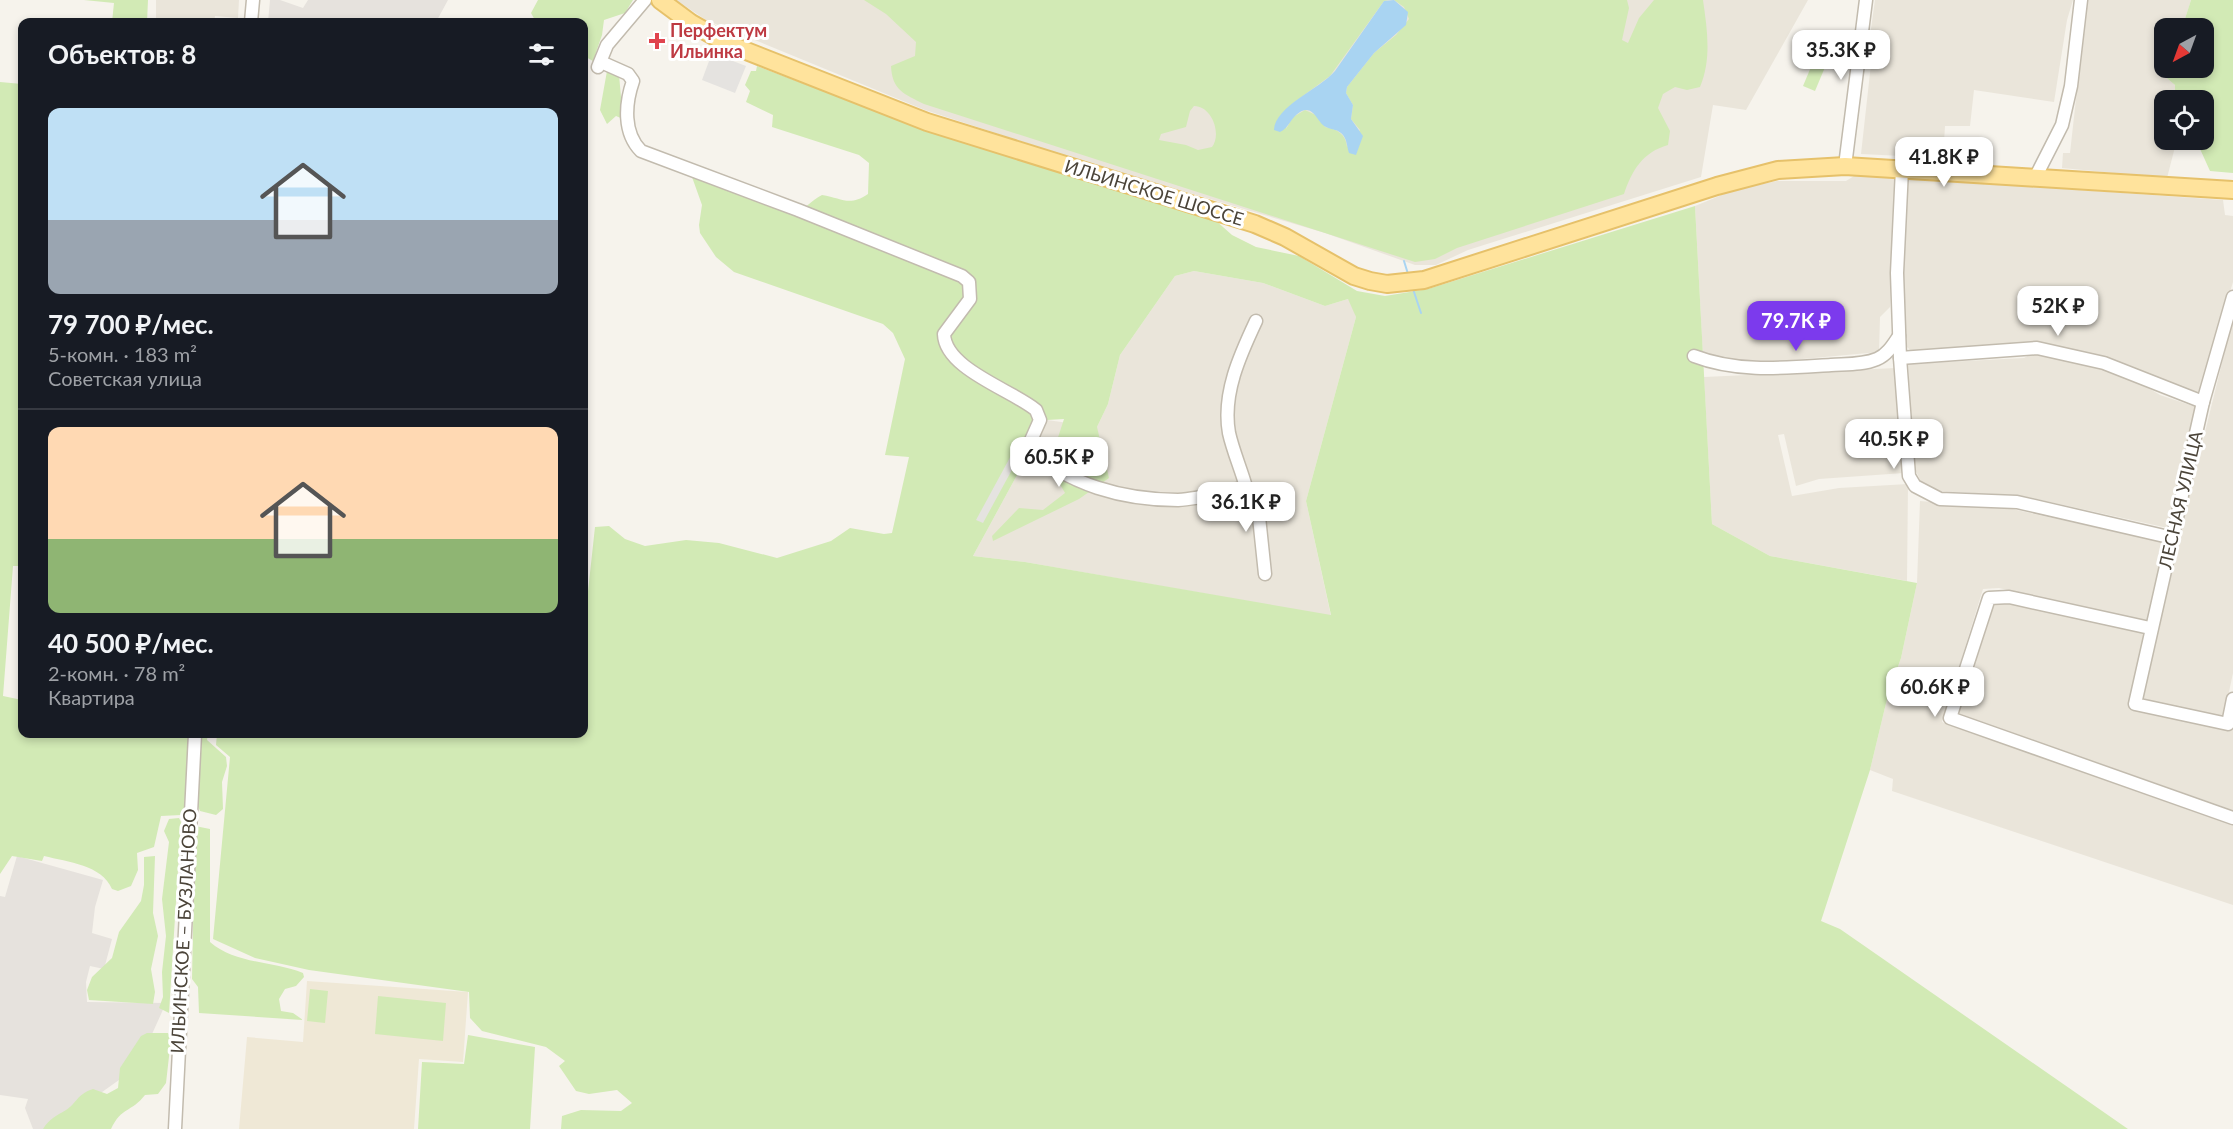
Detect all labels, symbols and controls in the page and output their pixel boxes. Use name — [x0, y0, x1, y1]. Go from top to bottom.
north arrow — [2154, 18, 2214, 78]
map controls — [2154, 18, 2214, 150]
place label: Перфектум Ильинка — [670, 19, 767, 62]
pin: 35.3K ₽ — [1786, 30, 1896, 81]
marker: Перфектум Ильинка — [648, 32, 666, 50]
text: 35.3K ₽ — [1806, 37, 1876, 61]
text: Объектов: 8 — [48, 38, 196, 70]
icon: filters — [525, 38, 558, 71]
button: locate — [2154, 90, 2214, 150]
pin: 41.8K ₽ — [1889, 137, 1999, 188]
text: 41.8K ₽ — [1909, 144, 1979, 168]
icon: home — [249, 147, 357, 255]
street label: ИЛЬИНСКОЕ ШОССЕ — [1062, 154, 1247, 230]
pin: 52K ₽ — [2016, 286, 2100, 337]
text: 52K ₽ — [2031, 293, 2085, 317]
pin: 79.7K ₽ — [1741, 301, 1851, 352]
text: 79 700 ₽/мес. — [48, 308, 214, 340]
text: 79.7K ₽ — [1761, 308, 1831, 332]
text: 5-комн. · 183 m² — [48, 342, 197, 366]
text: Советская улица — [48, 366, 202, 390]
pin: 40.5K ₽ — [1839, 419, 1949, 470]
text: 40.5K ₽ — [1859, 426, 1929, 450]
street label: ЛЕСНАЯ УЛИЦА — [2153, 428, 2207, 572]
pin: 60.5K ₽ — [1004, 437, 1114, 488]
text: 60.5K ₽ — [1024, 444, 1094, 468]
icon: home — [249, 466, 357, 574]
pin: 36.1K ₽ — [1191, 482, 1301, 533]
text: 36.1K ₽ — [1211, 489, 1281, 513]
text: 40 500 ₽/мес. — [48, 627, 214, 659]
text: 2-комн. · 78 m² — [48, 661, 185, 685]
pin: 60.6K ₽ — [1880, 667, 1990, 718]
text: 60.6K ₽ — [1900, 674, 1970, 698]
text: Квартира — [48, 685, 135, 709]
street label: ИЛЬИНСКОЕ – БУЗЛАНОВО — [166, 808, 200, 1054]

